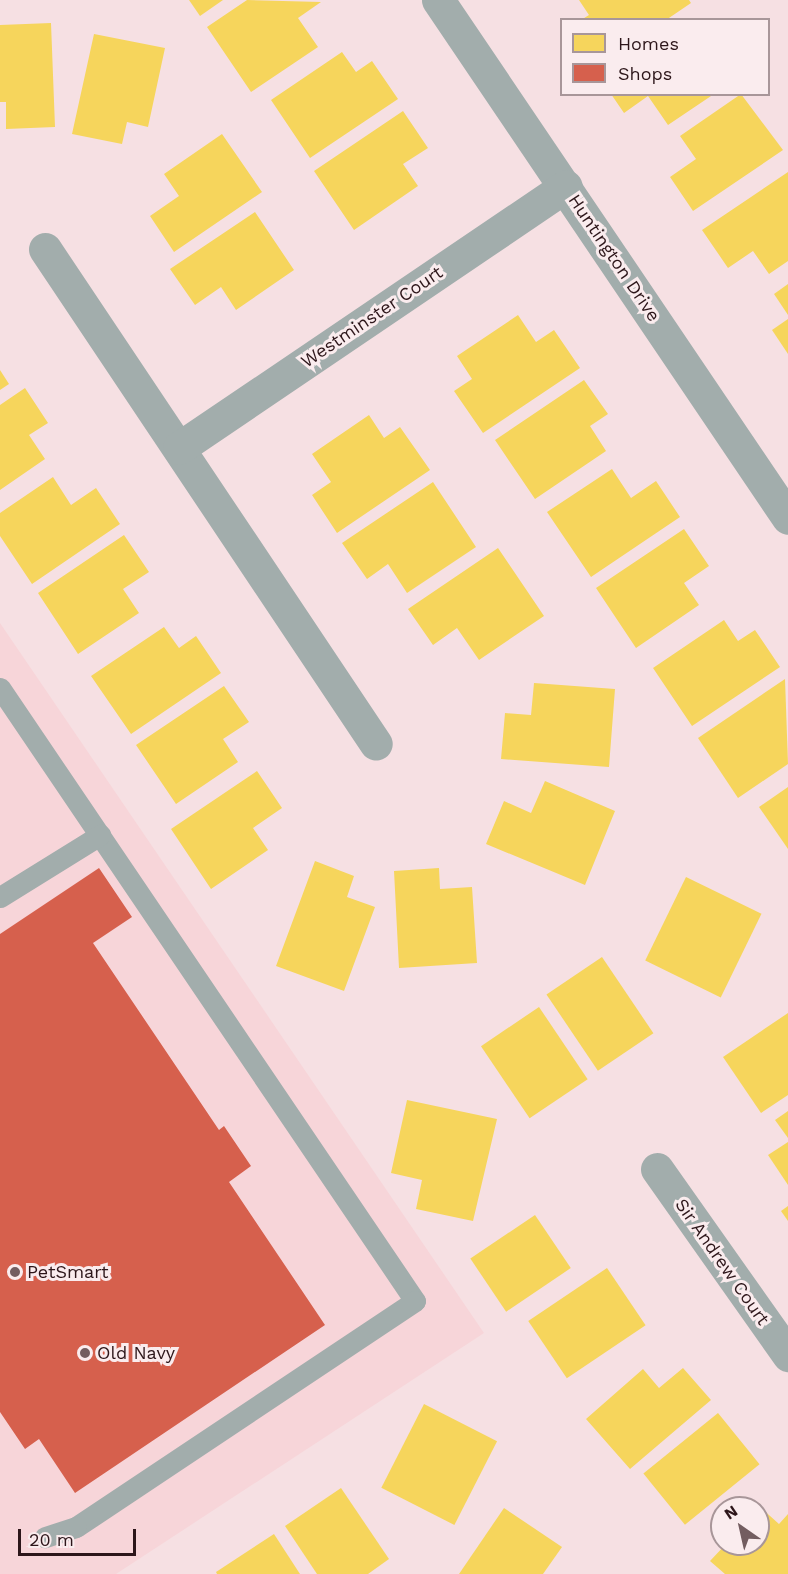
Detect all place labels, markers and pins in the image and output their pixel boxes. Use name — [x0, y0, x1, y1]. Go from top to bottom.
place label: PetSmart — [27, 1261, 109, 1283]
marker: PetSmart — [8, 1265, 22, 1279]
place label: Old Navy — [97, 1342, 175, 1364]
marker: Old Navy — [78, 1346, 92, 1360]

